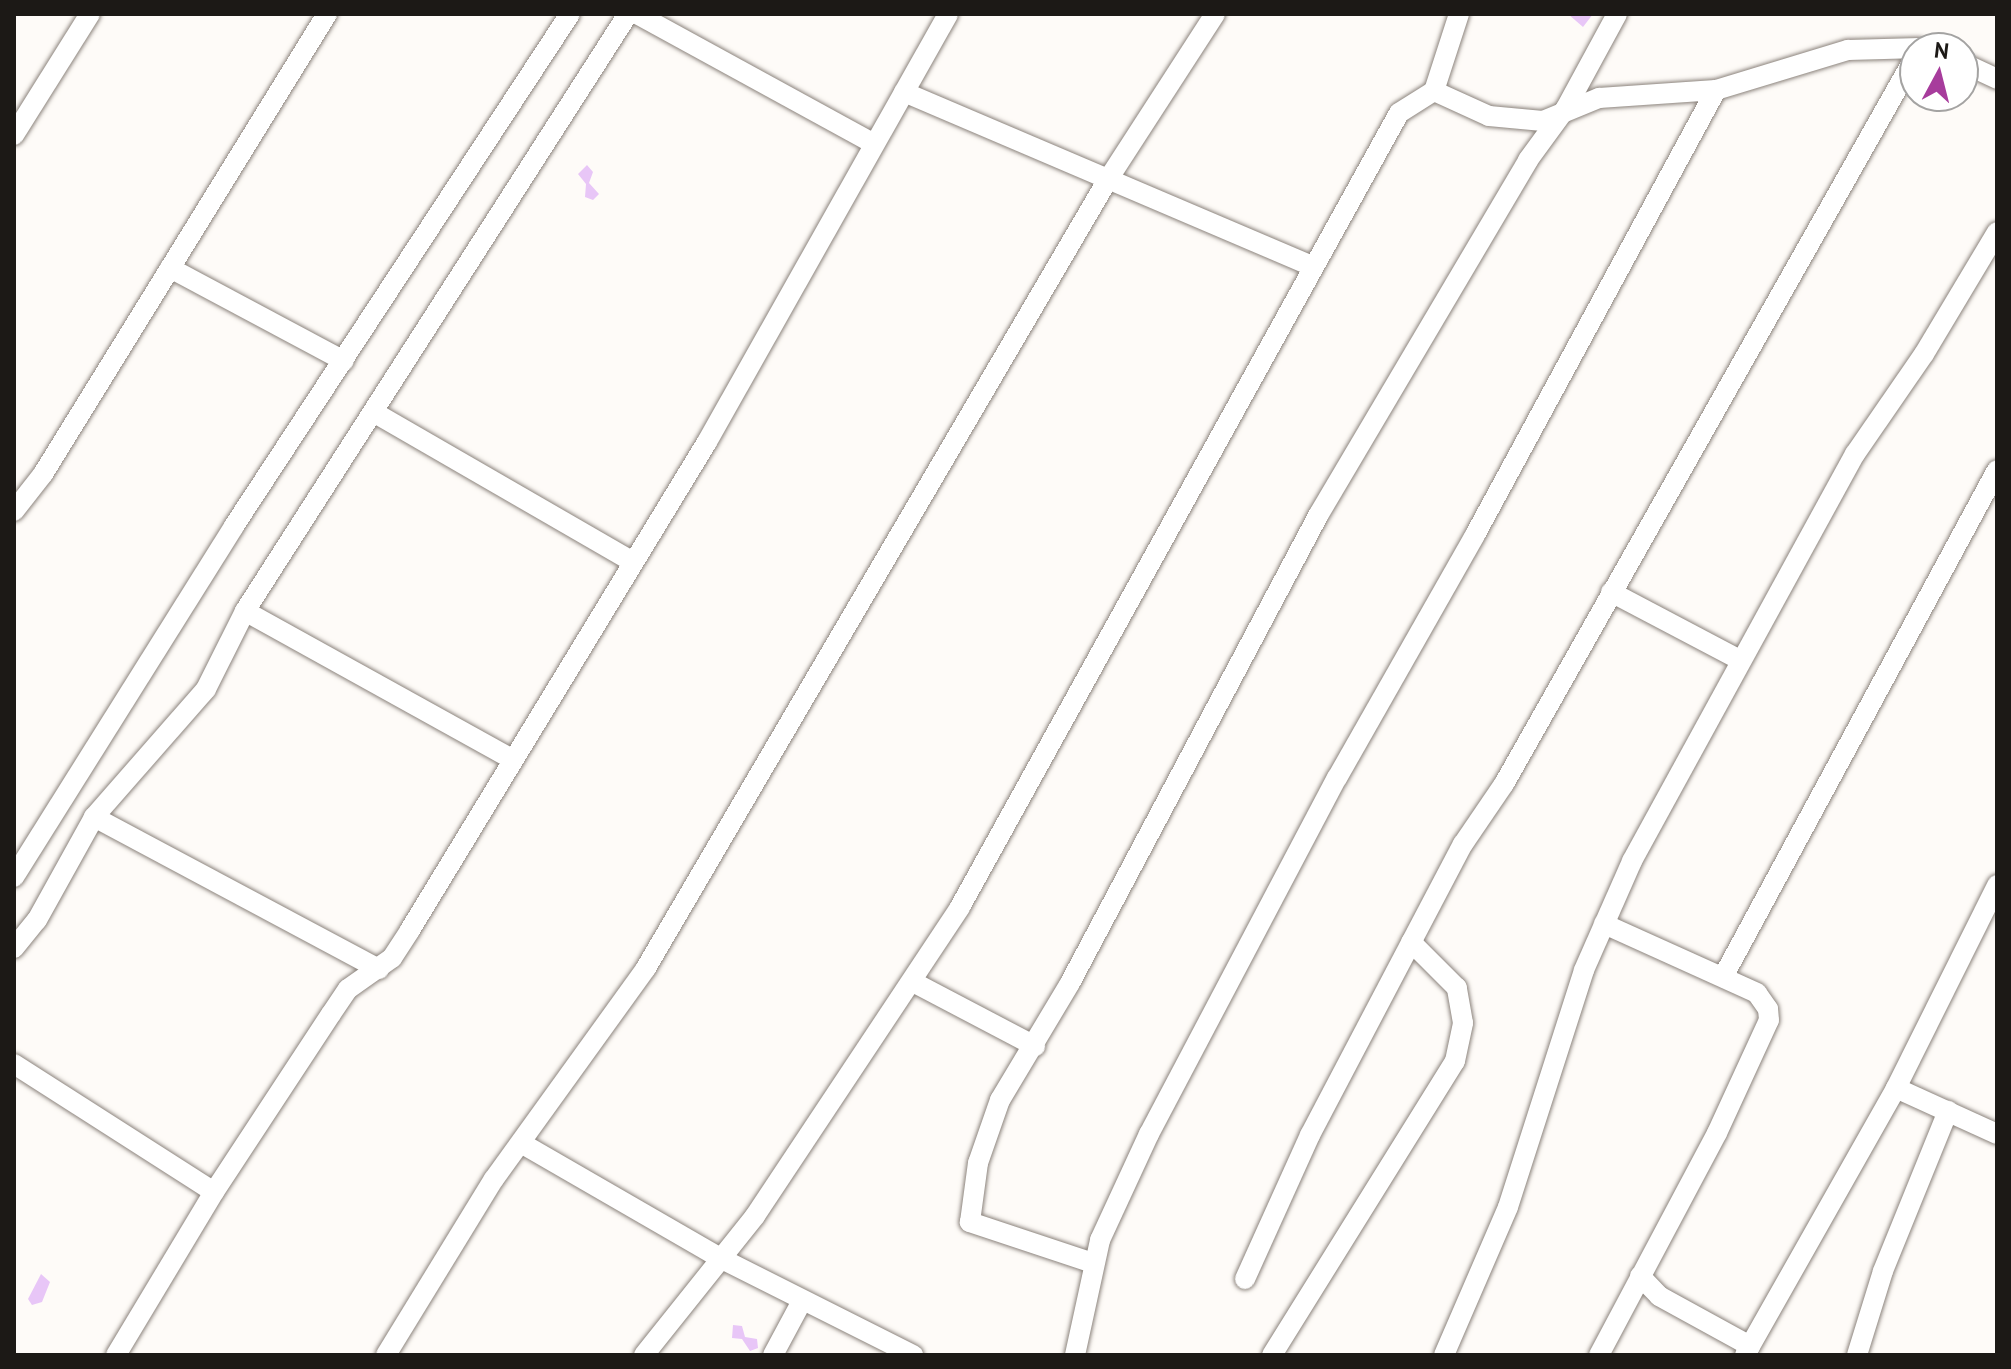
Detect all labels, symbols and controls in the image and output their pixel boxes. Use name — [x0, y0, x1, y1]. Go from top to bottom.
north arrow — [1899, 32, 1979, 112]
text: N — [1933, 35, 1951, 65]

